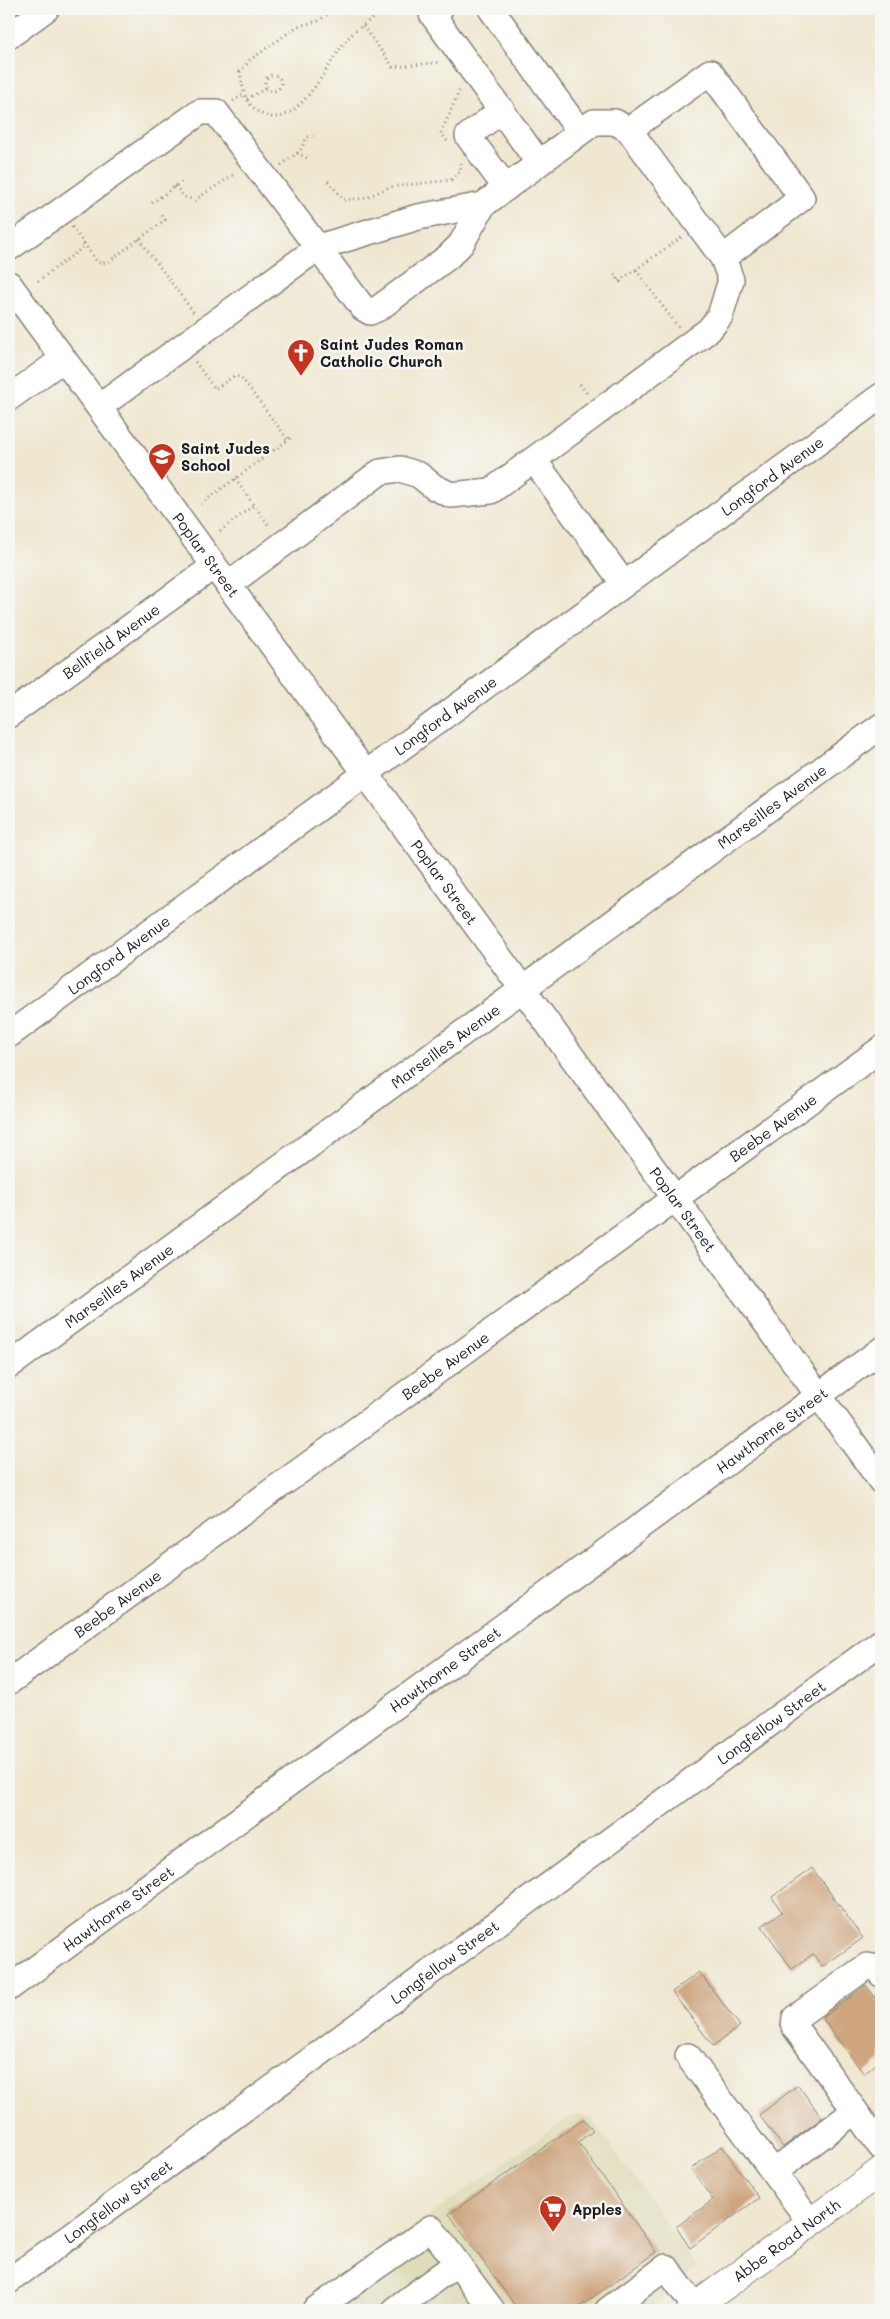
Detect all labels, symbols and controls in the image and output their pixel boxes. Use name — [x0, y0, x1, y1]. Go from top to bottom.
place label: Saint Judes Roman Catholic Church — [320, 334, 463, 371]
church icon: Saint Judes Roman Catholic Church — [286, 338, 316, 377]
street label: Longford Avenue — [717, 432, 827, 520]
place label: Saint Judes School — [181, 438, 270, 475]
school or university icon: Saint Judes School — [147, 442, 177, 481]
street label: Poplar Street — [169, 508, 244, 601]
street label: Bellfield Avenue — [58, 599, 164, 683]
street label: Longford Avenue — [390, 671, 501, 759]
street label: Marseilles Avenue — [713, 759, 830, 853]
street label: Poplar Street — [407, 836, 482, 929]
street label: Longford Avenue — [63, 910, 174, 999]
street label: Marseilles Avenue — [386, 999, 504, 1093]
street label: Beebe Avenue — [725, 1089, 821, 1166]
street label: Poplar Street — [645, 1163, 721, 1256]
street label: Marseilles Avenue — [60, 1239, 177, 1332]
street label: Beebe Avenue — [397, 1327, 493, 1404]
street label: Hawthorne Street — [712, 1383, 831, 1477]
street label: Beebe Avenue — [70, 1565, 165, 1642]
street label: Hawthorne Street — [385, 1622, 505, 1717]
street label: Longfellow Street — [713, 1676, 829, 1769]
street label: Hawthorne Street — [58, 1861, 178, 1956]
street label: Longfellow Street — [386, 1915, 503, 2008]
street label: Longfellow Street — [60, 2155, 176, 2248]
supermarket icon: Apples — [538, 2194, 568, 2233]
street label: Abbe Road North — [729, 2194, 844, 2286]
place label: Apples — [572, 2199, 622, 2219]

